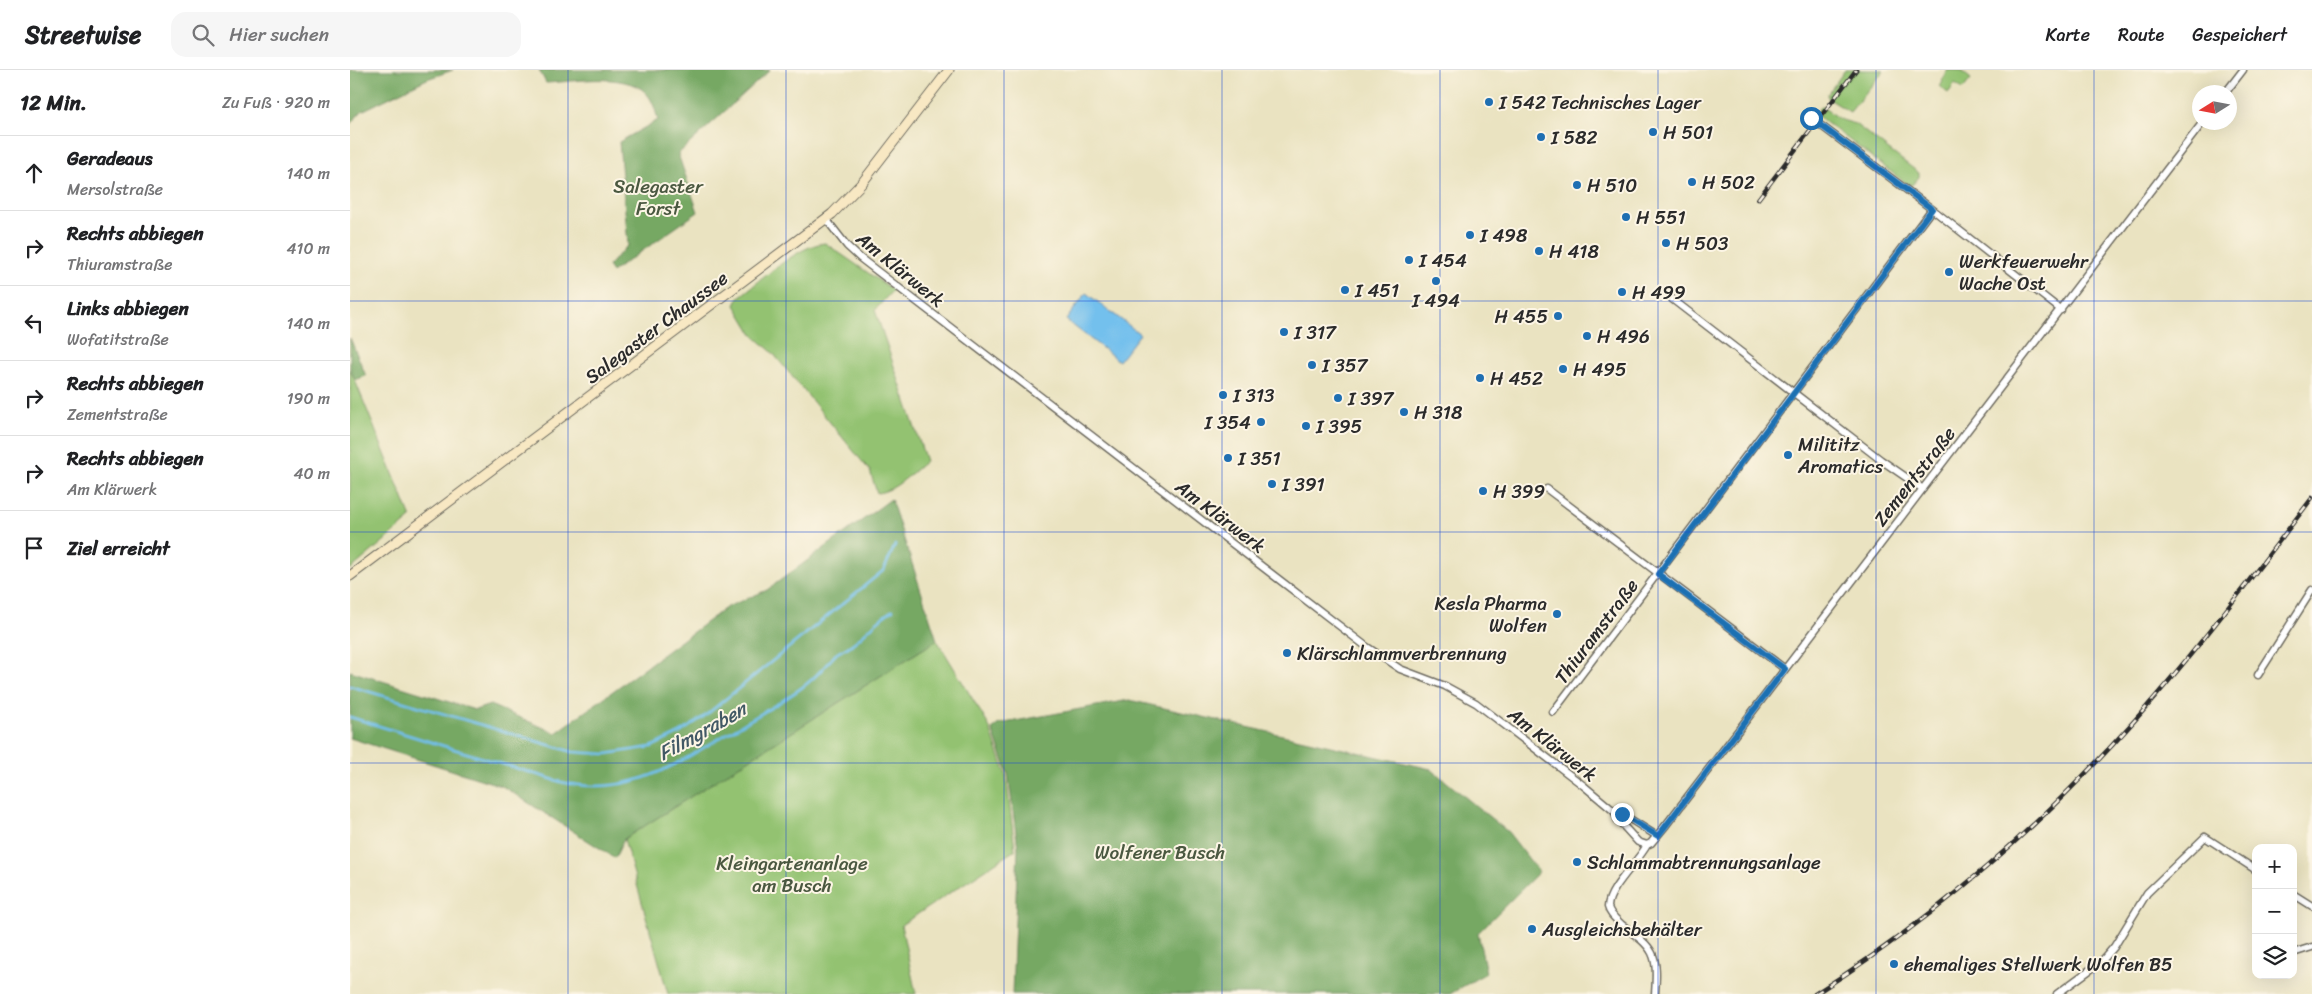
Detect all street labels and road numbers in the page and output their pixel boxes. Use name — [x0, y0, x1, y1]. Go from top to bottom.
street label: Am Klärwerk — [848, 222, 953, 316]
street label: Salegaster Chaussee — [577, 262, 735, 393]
street label: Zementstraße — [1865, 419, 1964, 534]
street label: Am Klärwerk — [1167, 470, 1273, 562]
street label: Thiuramstraße — [1546, 571, 1647, 691]
street label: Am Klärwerk — [1500, 698, 1605, 790]

